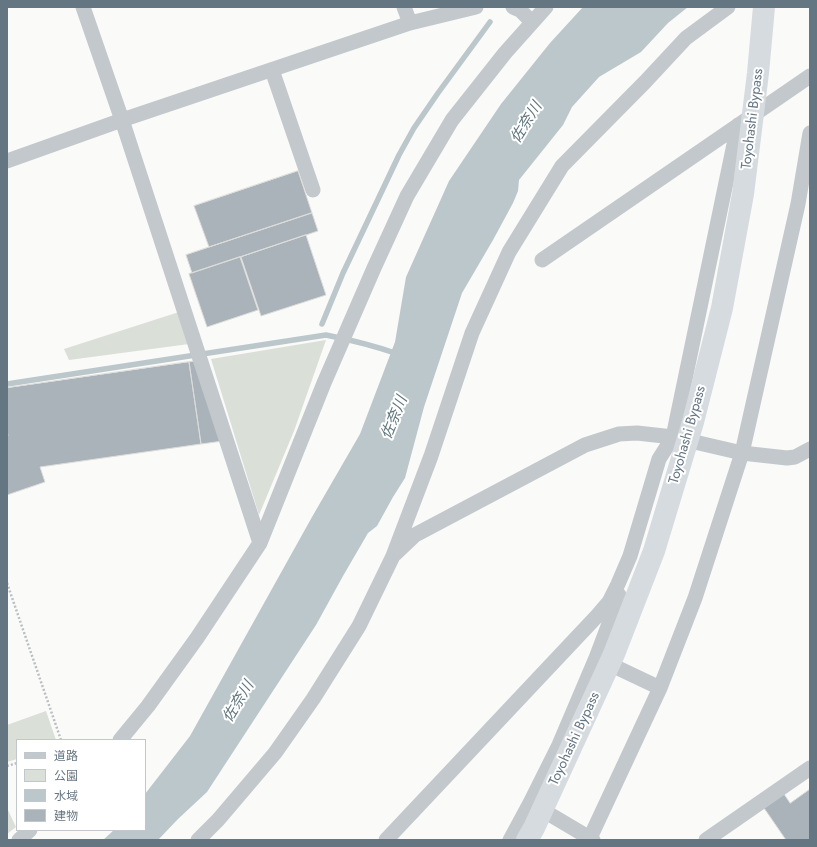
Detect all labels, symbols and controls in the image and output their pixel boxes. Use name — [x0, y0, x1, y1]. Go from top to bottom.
street label: Toyohashi Bypass — [739, 68, 767, 170]
water label: 佐奈川 — [507, 99, 547, 147]
street label: Toyohashi Bypass — [666, 384, 710, 486]
water label: 佐奈川 — [378, 394, 412, 442]
water label: 佐奈川 — [220, 678, 258, 726]
street label: Toyohashi Bypass — [546, 690, 604, 788]
legend — [16, 739, 146, 831]
text: 道路 — [54, 747, 78, 765]
text: 公園 — [54, 767, 78, 785]
text: 水域 — [54, 787, 78, 805]
text: 建物 — [54, 807, 78, 825]

